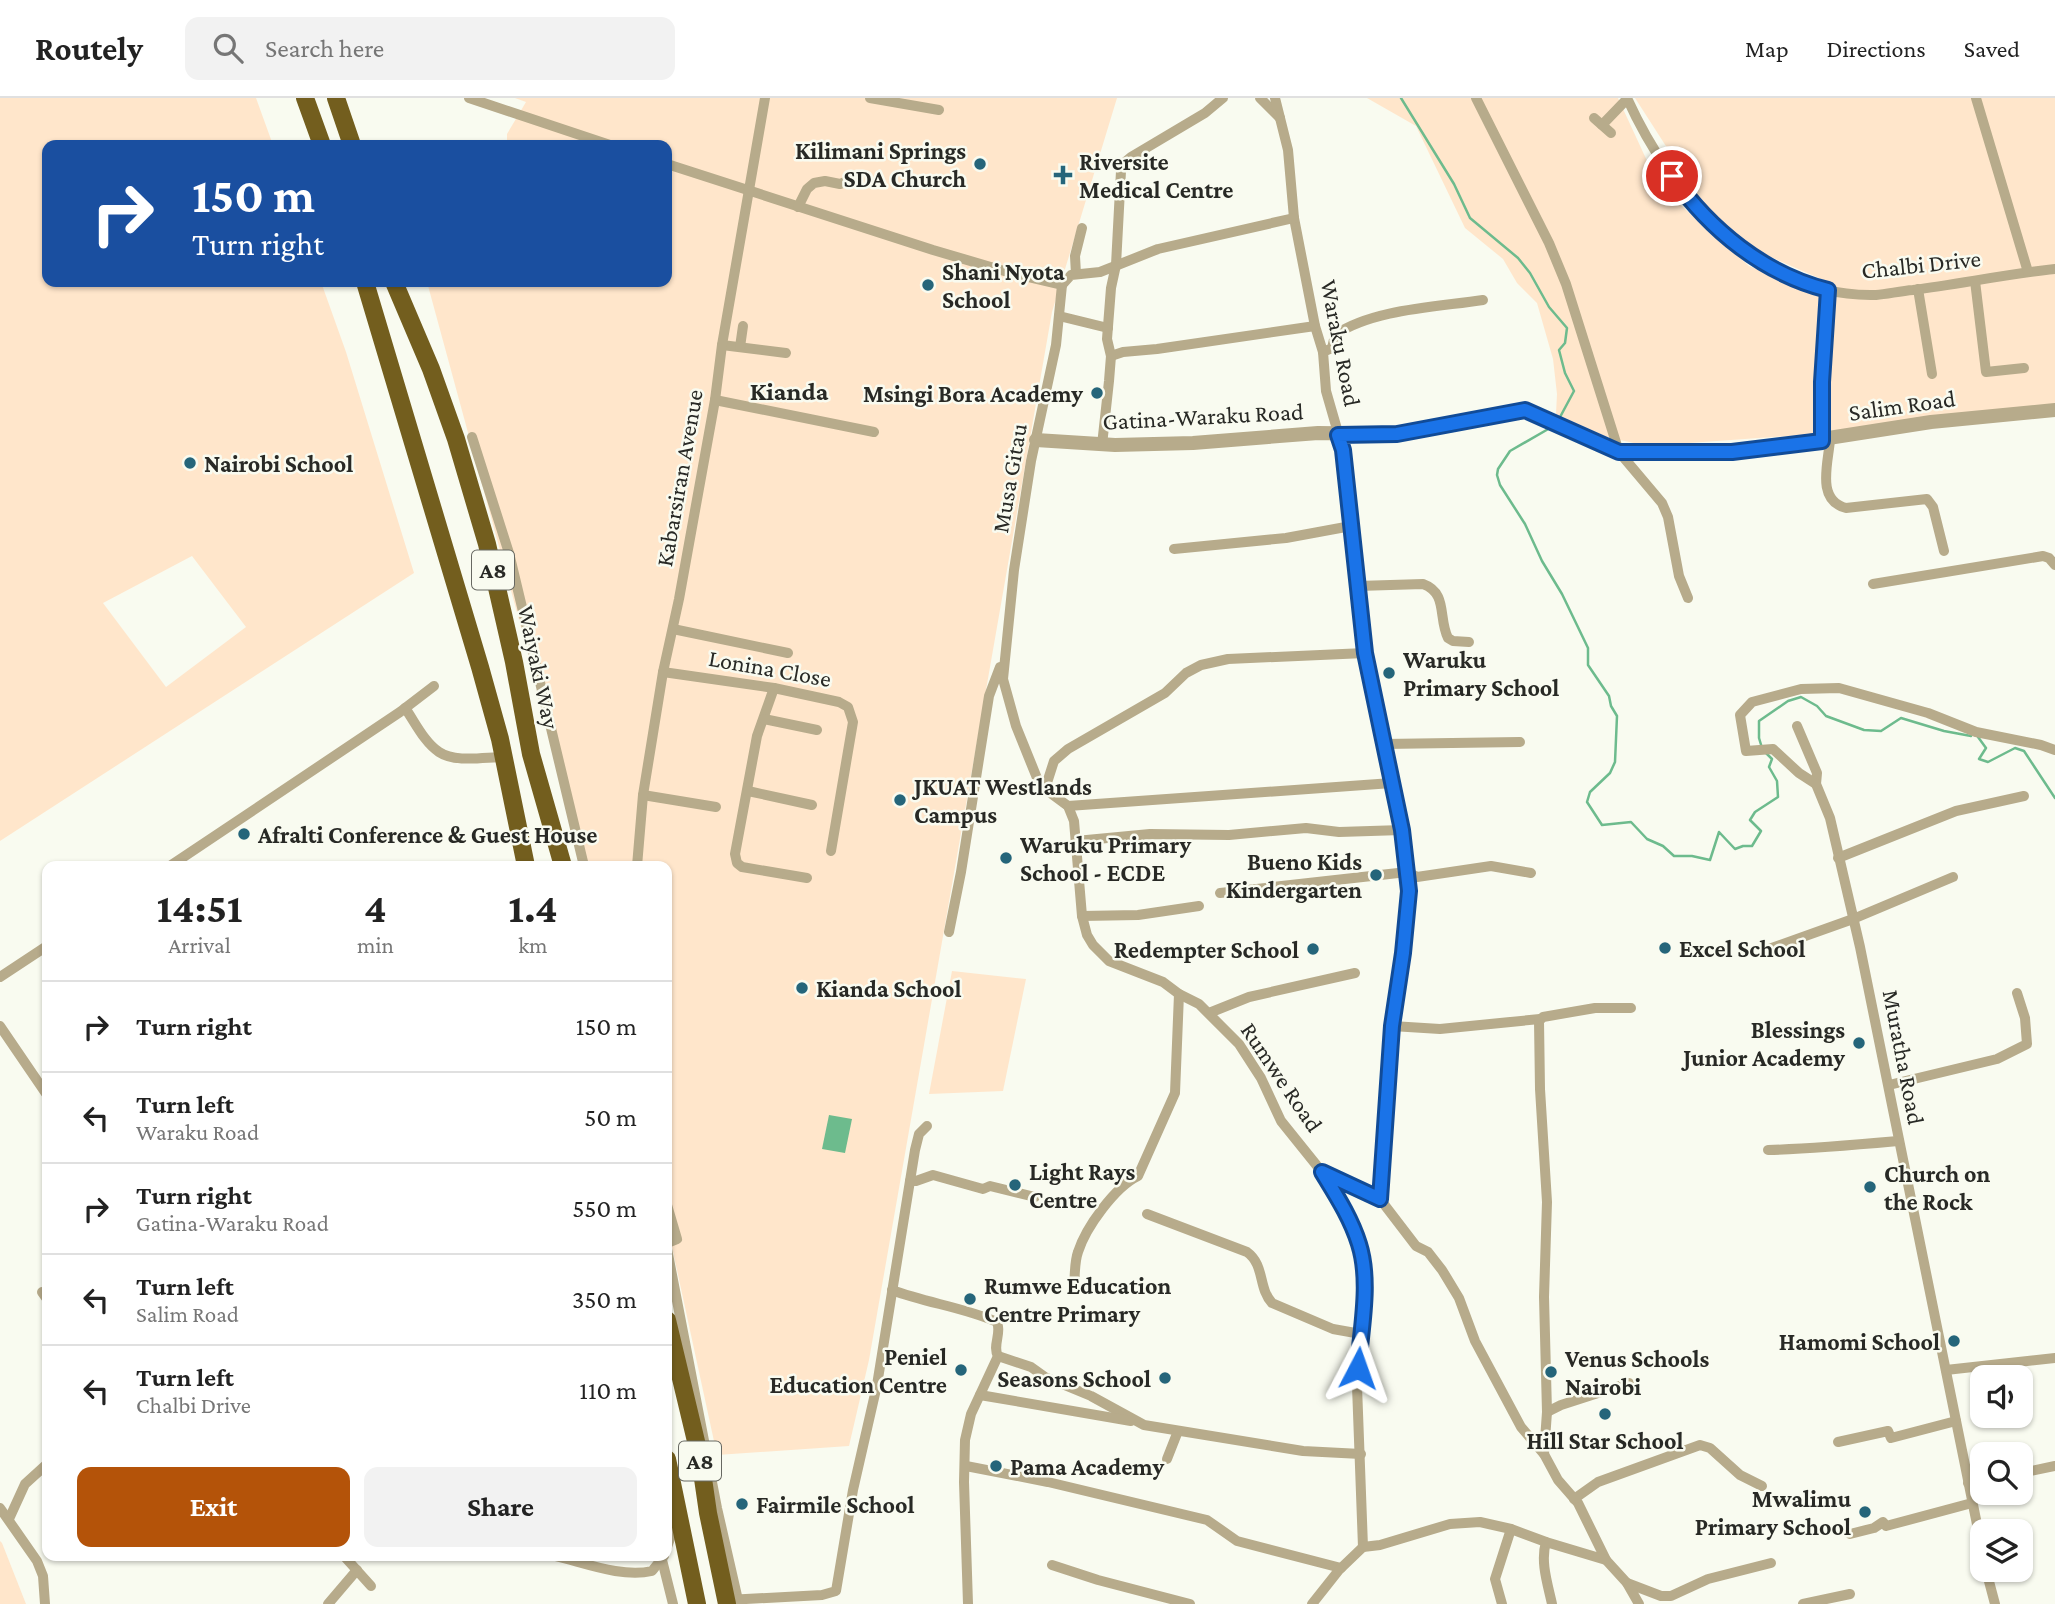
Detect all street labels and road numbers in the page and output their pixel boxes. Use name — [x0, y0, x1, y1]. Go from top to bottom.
street label: Chalbi Drive — [1860, 244, 1982, 284]
street label: Waraku Road — [1315, 277, 1367, 409]
street label: Salim Road — [1847, 384, 1957, 426]
street label: Kabarsiran Avenue — [650, 387, 708, 569]
street label: Gatina-Waraku Road — [1102, 397, 1305, 435]
street label: Musa Gitau — [986, 421, 1032, 535]
road number: A8 — [472, 550, 514, 590]
street label: Waiyaki Way — [513, 603, 565, 732]
street label: Lonina Close — [707, 644, 833, 692]
street label: Muratha Road — [1878, 987, 1930, 1127]
street label: Rumwe Road — [1236, 1017, 1329, 1137]
road number: A8 — [679, 1442, 721, 1480]

